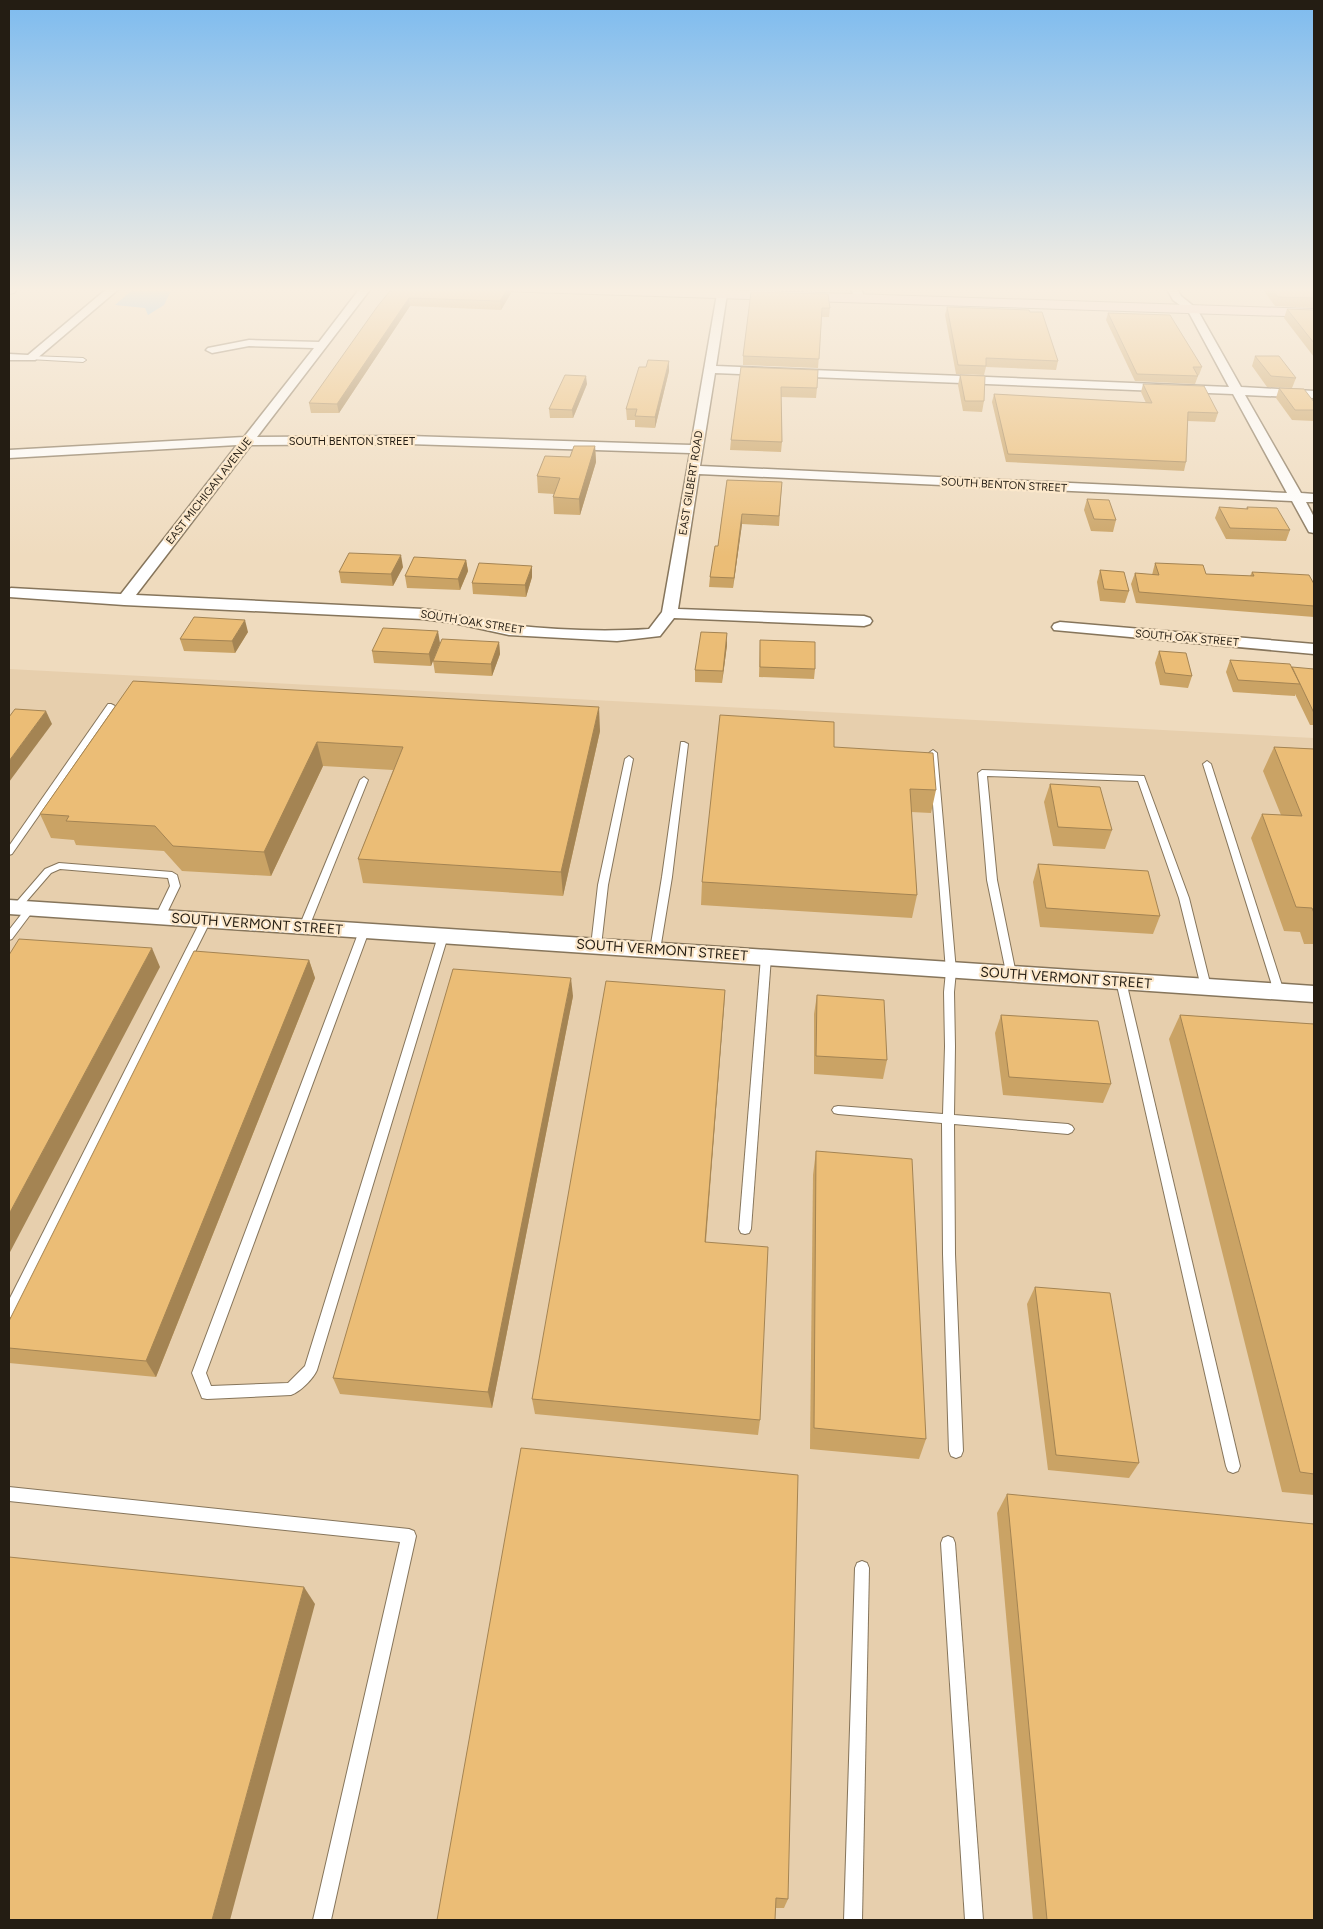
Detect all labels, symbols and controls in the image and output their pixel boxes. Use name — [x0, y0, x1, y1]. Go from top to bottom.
street label: EAST GILBERT ROAD — [676, 429, 706, 536]
street label: EAST MICHIGAN AVENUE — [163, 435, 255, 547]
street label: SOUTH BENTON STREET — [289, 435, 415, 448]
street label: SOUTH BENTON STREET — [941, 475, 1067, 495]
street label: SOUTH OAK STREET — [420, 607, 524, 637]
street label: SOUTH OAK STREET — [1135, 627, 1239, 649]
street label: SOUTH VERMONT STREET — [171, 910, 344, 938]
street label: SOUTH VERMONT STREET — [576, 936, 749, 964]
street label: SOUTH VERMONT STREET — [980, 964, 1153, 992]

